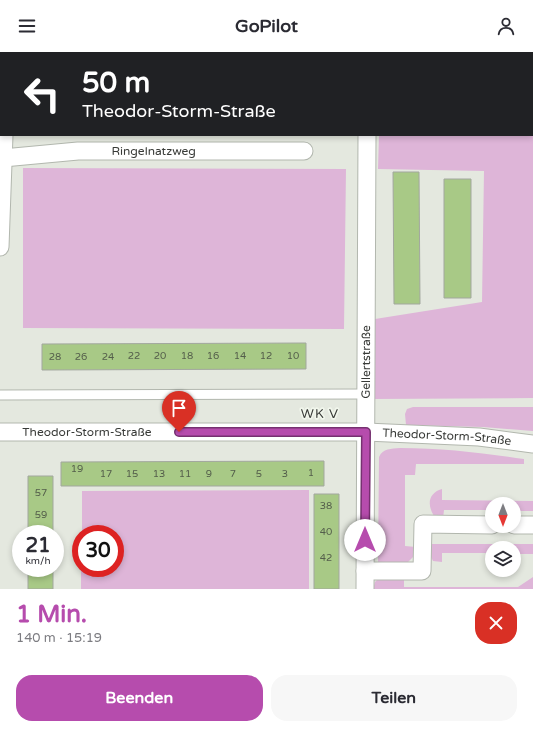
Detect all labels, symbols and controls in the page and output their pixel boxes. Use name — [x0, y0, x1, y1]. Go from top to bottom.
icon: menu — [16, 15, 38, 37]
text: GoPilot — [235, 15, 298, 37]
icon: person — [495, 15, 517, 37]
text: 50 m — [82, 66, 150, 100]
icon: left — [16, 68, 68, 120]
text: Theodor-Storm-Straße — [82, 100, 276, 122]
street label: Ringelnatzweg — [111, 144, 196, 158]
street label: Gellertstraße — [359, 325, 373, 399]
house number: 22 — [128, 350, 140, 362]
house number: 20 — [154, 350, 166, 362]
house number: 18 — [181, 350, 193, 362]
house number: 16 — [207, 350, 219, 362]
house number: 14 — [234, 350, 246, 362]
house number: 12 — [260, 350, 272, 362]
house number: 10 — [287, 350, 299, 362]
house number: 28 — [49, 351, 61, 363]
house number: 26 — [75, 351, 87, 363]
house number: 24 — [102, 351, 114, 363]
pin — [162, 391, 196, 432]
icon: arrive — [168, 397, 190, 419]
district label: WK V — [301, 406, 339, 422]
street label: Theodor-Storm-Straße — [22, 425, 152, 439]
street label: Theodor-Storm-Straße — [382, 426, 512, 448]
house number: 19 — [71, 463, 83, 475]
house number: 1 — [308, 467, 314, 479]
house number: 17 — [100, 468, 112, 480]
house number: 15 — [126, 468, 138, 480]
house number: 13 — [153, 468, 165, 480]
house number: 11 — [179, 468, 191, 480]
house number: 9 — [206, 468, 212, 480]
house number: 7 — [230, 468, 236, 480]
house number: 5 — [256, 468, 262, 480]
house number: 3 — [282, 468, 288, 480]
house number: 57 — [35, 487, 47, 499]
north arrow — [485, 497, 521, 533]
map controls — [485, 497, 521, 577]
house number: 38 — [320, 500, 332, 512]
house number: 59 — [35, 509, 47, 521]
position arrow — [344, 519, 386, 561]
speed limit sign: 30 — [72, 525, 124, 577]
house number: 40 — [320, 526, 332, 538]
text: 21 — [25, 534, 51, 558]
button: layers — [485, 541, 521, 577]
house number: 42 — [320, 552, 332, 564]
text: km/h — [25, 555, 51, 567]
text: 1 Min. — [16, 600, 87, 629]
button: close — [475, 602, 517, 644]
text: 140 m · 15:19 — [16, 630, 102, 646]
button: Beenden — [16, 675, 263, 721]
button: Teilen — [271, 675, 517, 721]

